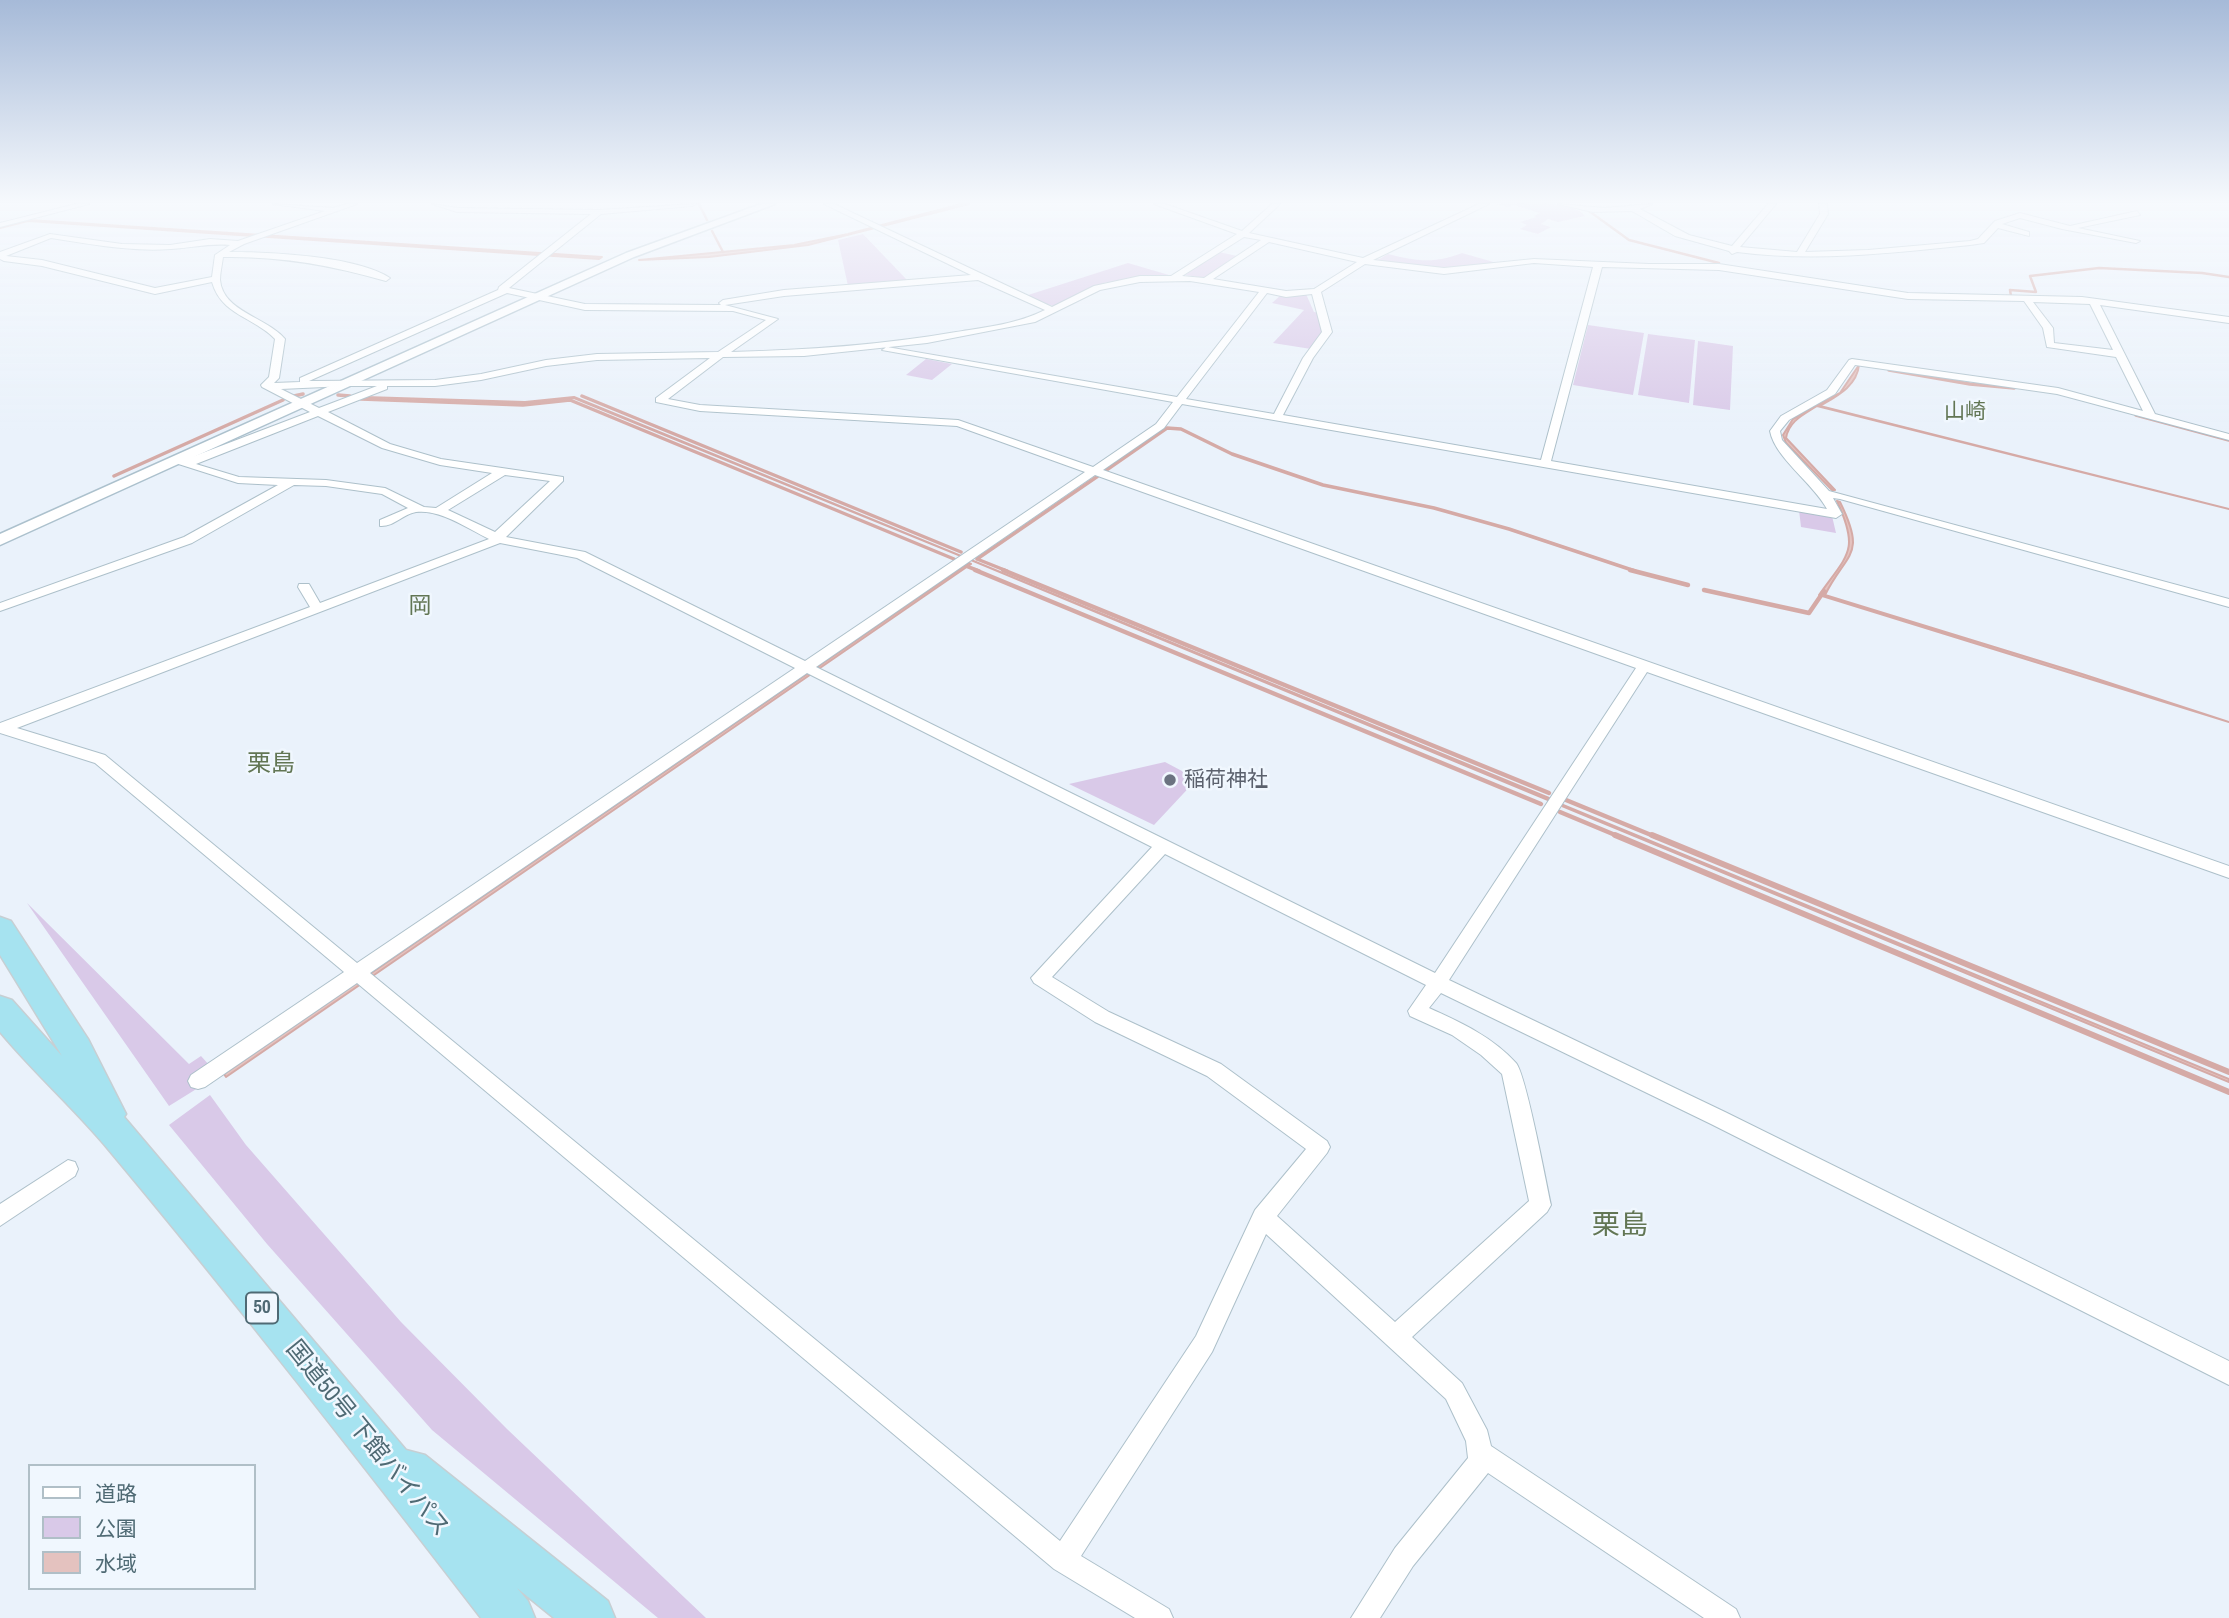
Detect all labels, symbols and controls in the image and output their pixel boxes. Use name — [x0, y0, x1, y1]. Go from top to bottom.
district label: 山崎 — [1944, 399, 1986, 425]
district label: 岡 — [409, 593, 431, 621]
district label: 栗島 — [247, 751, 295, 779]
place label: 稲荷神社 — [1184, 767, 1268, 793]
marker: 稲荷神社 — [1162, 772, 1178, 788]
district label: 栗島 — [1592, 1209, 1648, 1243]
road number: 50 — [246, 1292, 278, 1324]
street label: 国道50号 下館バイパス — [279, 1335, 455, 1543]
legend — [28, 1464, 256, 1590]
text: 道路 — [95, 1479, 137, 1508]
text: 公園 — [95, 1514, 137, 1543]
text: 水域 — [95, 1549, 137, 1578]

